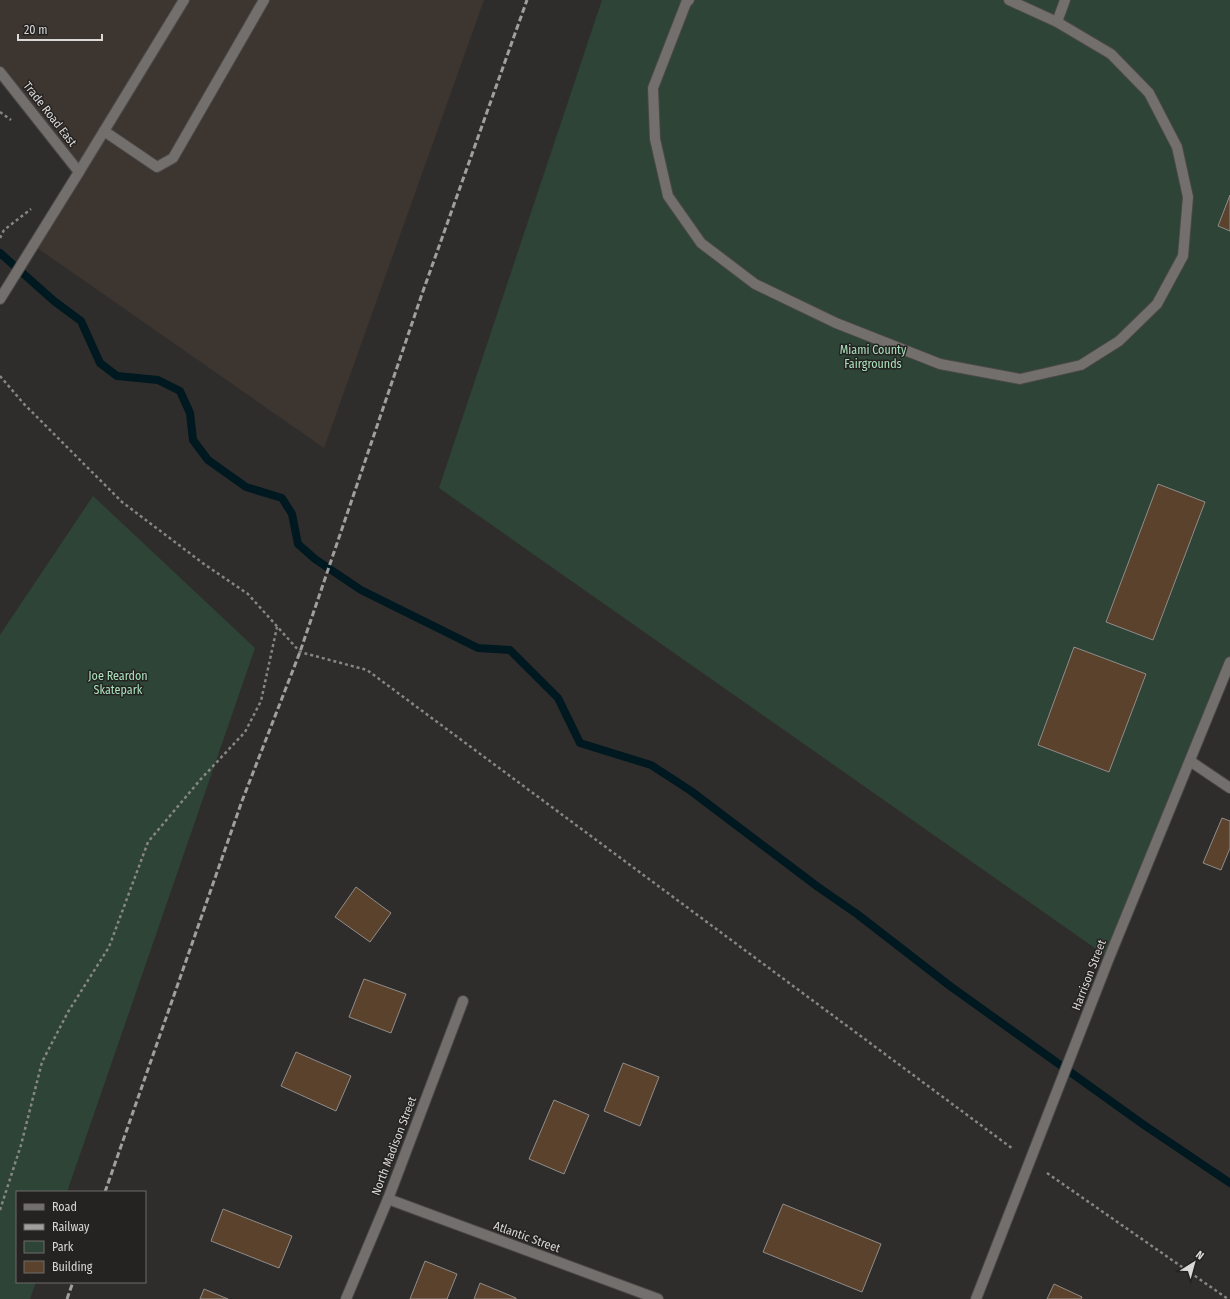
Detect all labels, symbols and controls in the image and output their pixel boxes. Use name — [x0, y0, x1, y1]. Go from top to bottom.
scale bar — [18, 16, 102, 42]
text: 20 m — [24, 23, 48, 37]
street label: Trade Road East — [20, 79, 80, 149]
park label: Miami County Fairgrounds — [840, 343, 907, 371]
park label: Joe Reardon Skatepark — [88, 669, 148, 697]
street label: Harrison Street — [1069, 938, 1109, 1012]
street label: North Madison Street — [369, 1094, 419, 1197]
legend — [16, 1191, 146, 1283]
text: Road — [52, 1200, 77, 1214]
street label: Atlantic Street — [492, 1218, 562, 1256]
text: Railway — [52, 1220, 90, 1234]
text: Park — [52, 1240, 74, 1254]
north arrow — [1174, 1243, 1214, 1283]
text: N — [1193, 1248, 1206, 1263]
text: Building — [52, 1260, 93, 1274]

